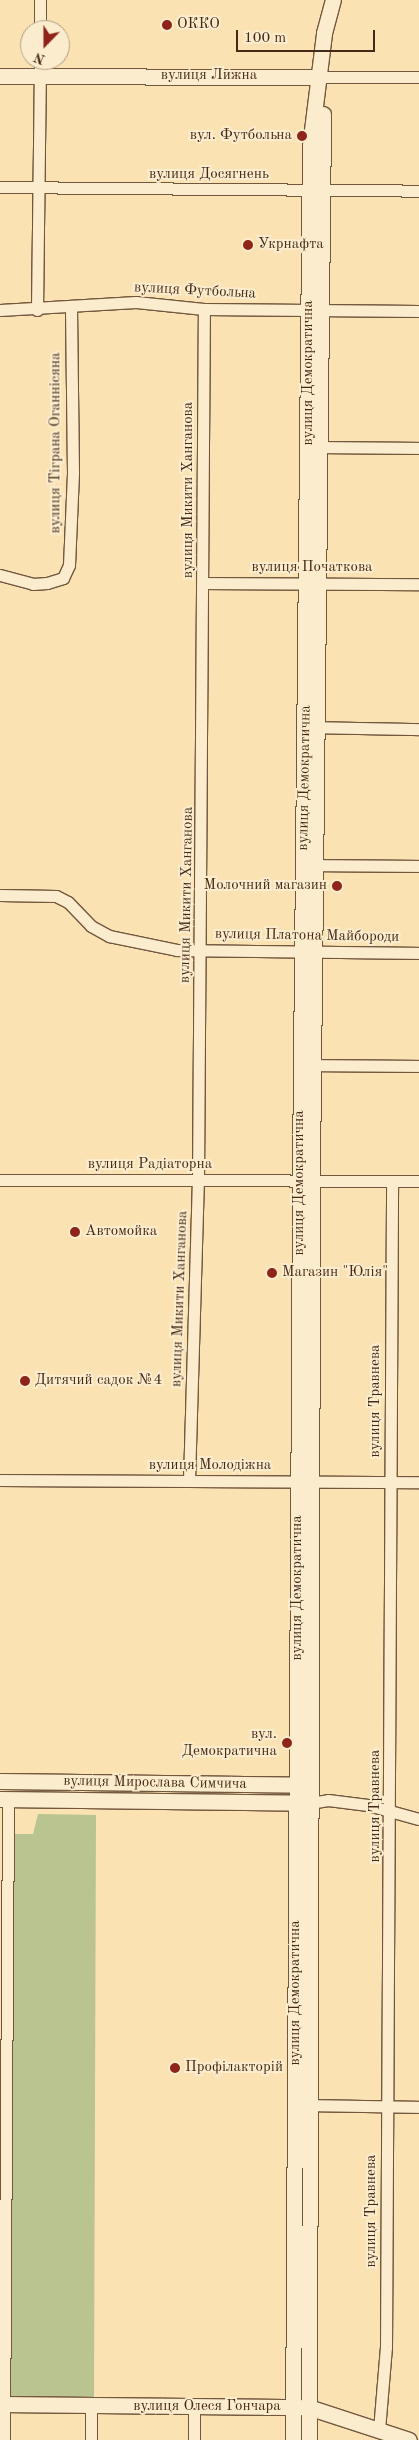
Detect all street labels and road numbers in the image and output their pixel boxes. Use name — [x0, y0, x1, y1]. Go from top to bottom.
street label: вулиця Лижна — [161, 67, 257, 85]
street label: вулиця Досягнень — [149, 166, 269, 184]
street label: вулиця Футбольна — [134, 279, 256, 303]
street label: вулиця Демократична — [300, 300, 318, 446]
street label: вулиця Тіграна Оганнісяна — [47, 353, 65, 533]
street label: вулиця Микити Ханганова — [180, 402, 198, 578]
street label: вулиця Початкова — [252, 559, 372, 577]
street label: вулиця Демократична — [295, 705, 315, 851]
street label: вулиця Микити Ханганова — [176, 807, 198, 983]
street label: вулиця Платона Майбороди — [215, 925, 399, 947]
street label: вулиця Демократична — [291, 1110, 309, 1256]
street label: вулиця Радіаторна — [88, 1156, 212, 1174]
street label: вулиця Микити Ханганова — [168, 1211, 192, 1387]
street label: вулиця Травнева — [367, 1345, 385, 1457]
street label: вулиця Молодіжна — [149, 1457, 271, 1475]
street label: вулиця Демократична — [289, 1515, 307, 1661]
street label: вулиця Травнева — [367, 1750, 385, 1862]
street label: вулиця Мирослава Симчича — [63, 1772, 247, 1794]
street label: вулиця Демократична — [287, 1920, 305, 2066]
street label: вулиця Травнева — [363, 2155, 381, 2267]
street label: вулиця Олеся Гончара — [133, 2398, 281, 2416]

